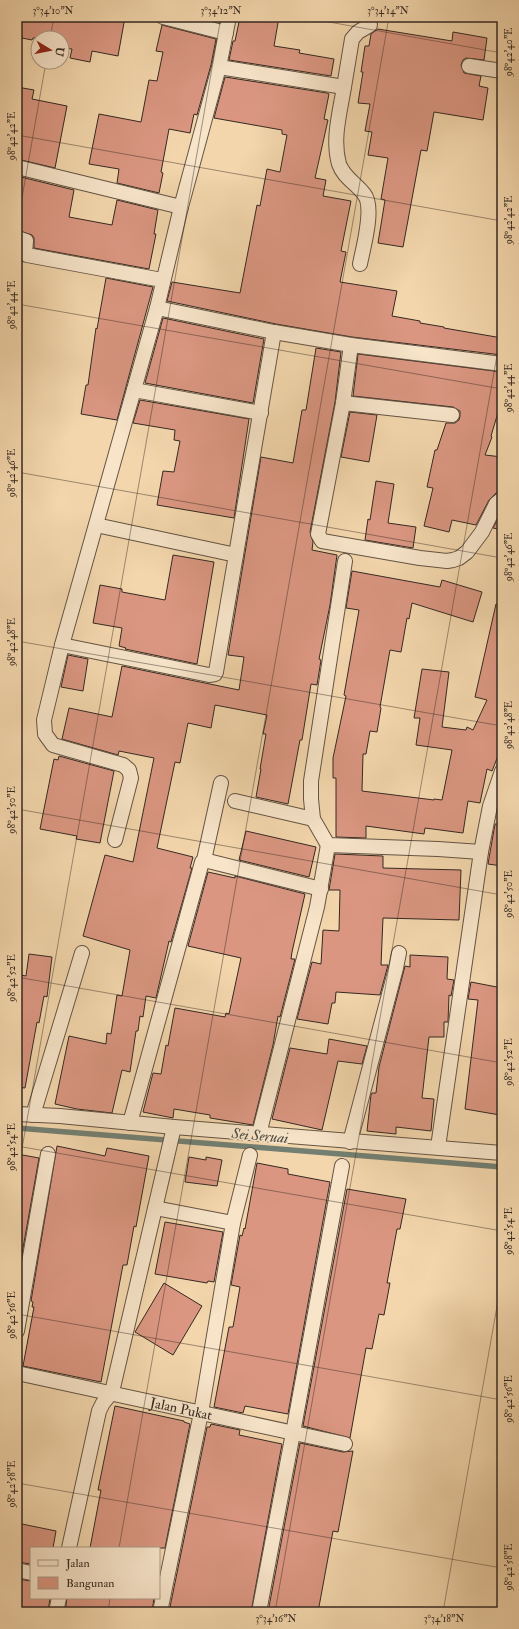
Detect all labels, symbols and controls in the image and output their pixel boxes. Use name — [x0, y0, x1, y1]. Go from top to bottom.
text: 3°34'10"N — [32, 5, 74, 17]
text: 3°34'12"N — [200, 5, 242, 17]
text: 3°34'14"N — [367, 5, 409, 17]
text: 98°42'40"E — [503, 28, 515, 77]
north arrow — [30, 30, 70, 70]
text: U — [52, 46, 67, 58]
text: 98°42'42"E — [6, 112, 18, 161]
text: 98°42'42"E — [503, 196, 515, 245]
text: 98°42'44"E — [6, 281, 18, 330]
text: 98°42'44"E — [503, 364, 515, 413]
text: 98°42'46"E — [6, 449, 18, 498]
text: 98°42'46"E — [503, 533, 515, 582]
text: 98°42'48"E — [6, 618, 18, 667]
text: 98°42'48"E — [503, 701, 515, 750]
text: 98°42'50"E — [6, 786, 18, 835]
text: 98°42'50"E — [503, 870, 515, 919]
text: 98°42'52"E — [6, 954, 18, 1003]
text: 98°42'52"E — [503, 1038, 515, 1087]
text: 98°42'54"E — [6, 1123, 18, 1172]
water label: Sei Seruai — [230, 1124, 289, 1148]
text: 98°42'54"E — [503, 1207, 515, 1256]
text: 98°42'56"E — [6, 1291, 18, 1340]
text: 98°42'56"E — [503, 1375, 515, 1424]
street label: Jalan Pukat — [148, 1393, 214, 1424]
text: 98°42'58"E — [6, 1460, 18, 1509]
text: 98°42'58"E — [503, 1543, 515, 1592]
legend — [30, 1547, 160, 1599]
text: Jalan — [65, 1556, 90, 1571]
text: Bangunan — [66, 1576, 115, 1591]
text: 3°34'16"N — [255, 1613, 297, 1625]
text: 3°34'18"N — [424, 1613, 464, 1625]

